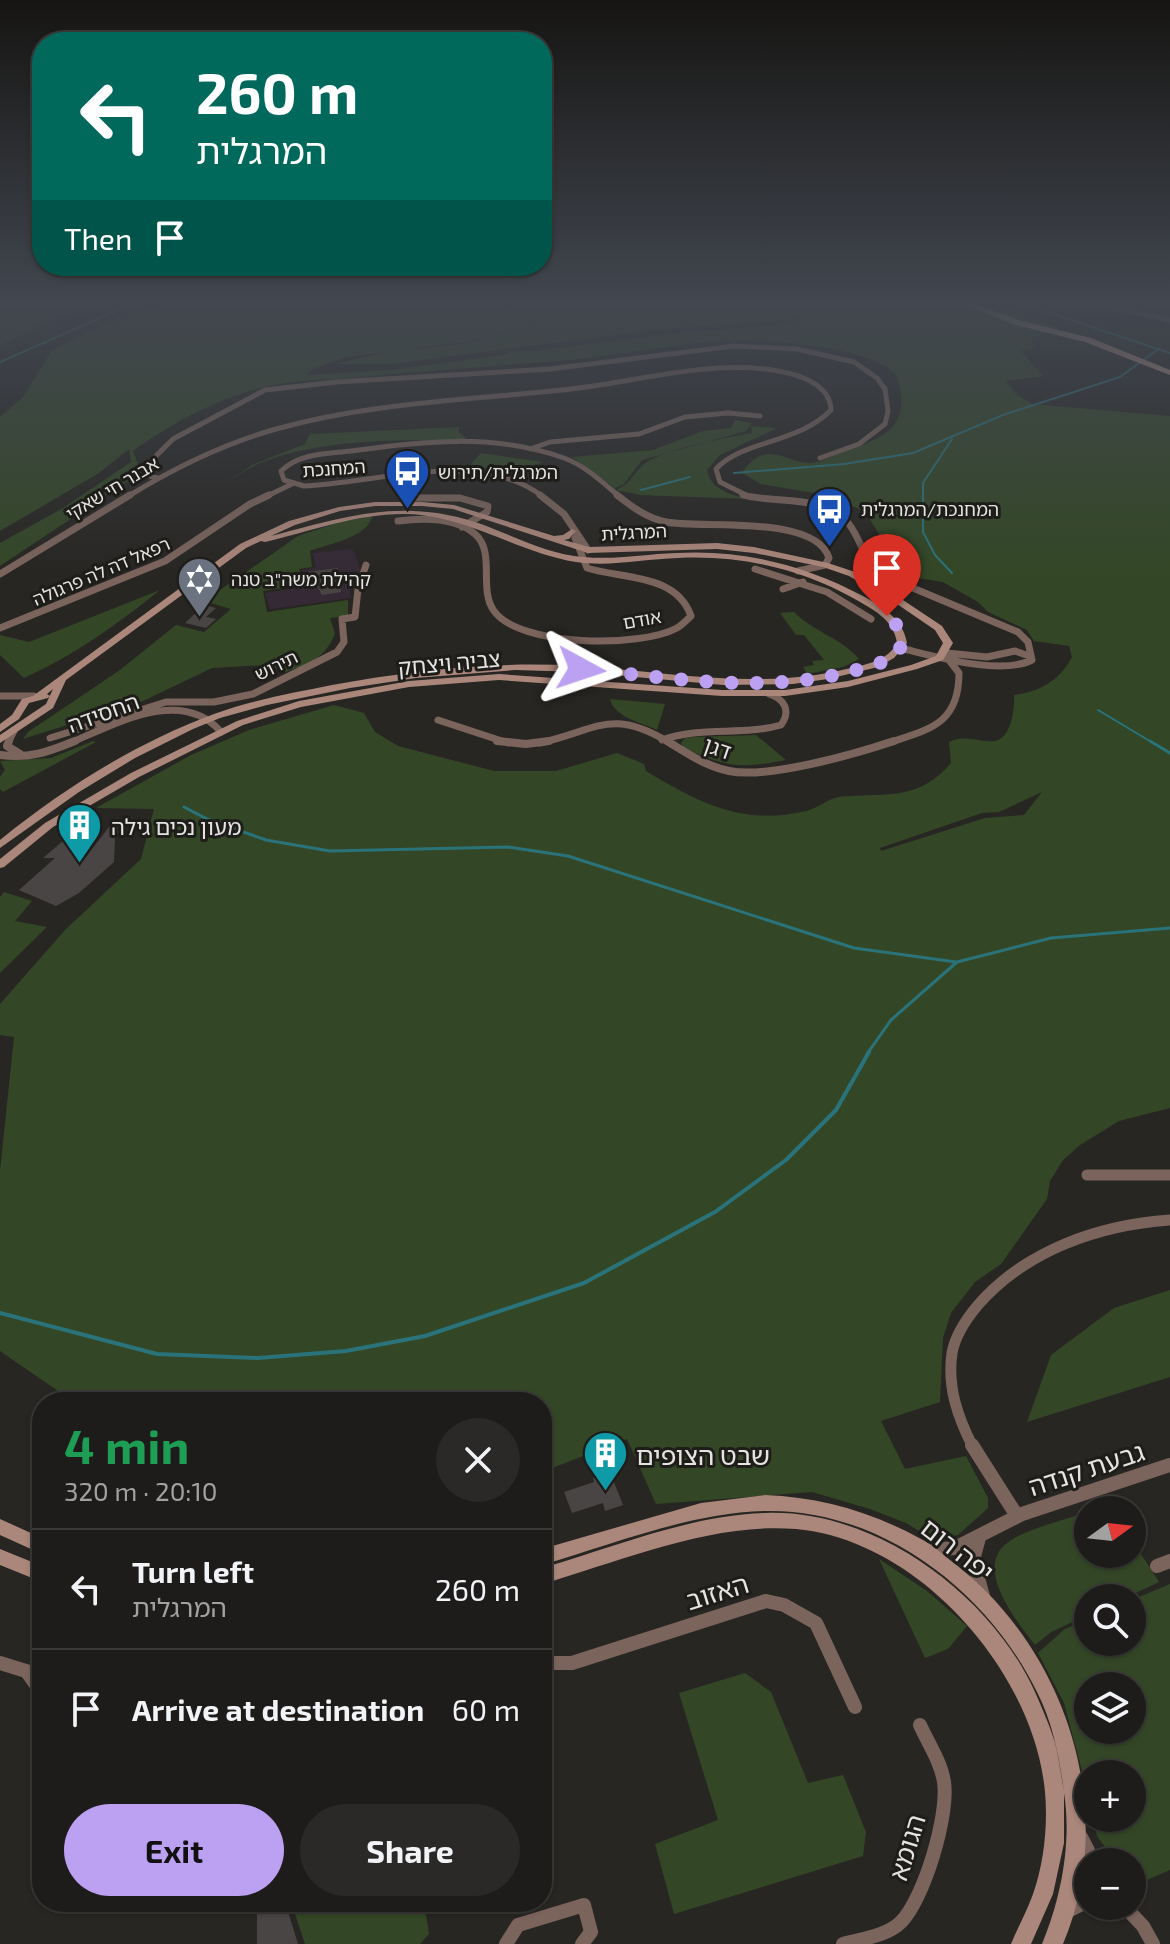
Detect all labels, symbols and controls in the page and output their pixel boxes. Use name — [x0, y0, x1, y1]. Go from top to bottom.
text: 260 m — [196, 58, 358, 125]
icon: left — [64, 64, 168, 168]
text: המרגלית — [196, 128, 327, 171]
icon: arrive — [148, 216, 192, 260]
text: Then — [64, 220, 132, 256]
bus stop icon: המרגלית/תירוש — [383, 448, 431, 511]
street label: אבנר חי שאקי — [62, 452, 162, 524]
street label: המחנכת — [302, 455, 366, 481]
place label: המרגלית/תירוש — [438, 461, 558, 483]
bus stop icon: המחנכת/המרגלית — [806, 485, 854, 548]
place label: המחנכת/המרגלית — [861, 498, 999, 520]
street label: המרגלית — [601, 519, 667, 545]
street label: רפאל דה לה פרגולה — [29, 532, 173, 610]
pin — [853, 534, 921, 616]
icon: arrive — [865, 546, 909, 590]
synagogue icon: קהילת משה"ב טנה — [176, 555, 224, 618]
place label: קהילת משה"ב טנה — [231, 568, 371, 590]
street label: אודם — [621, 605, 663, 633]
position arrow — [539, 627, 623, 711]
street label: תירוש — [251, 645, 301, 685]
street label: צביה ויצחק — [397, 645, 501, 679]
street label: החסידה — [64, 687, 142, 737]
street label: דגן — [701, 730, 735, 764]
building icon: מעון נכים גילה — [56, 802, 104, 865]
place label: מעון נכים גילה — [111, 813, 242, 839]
text: 4 min — [64, 1416, 189, 1474]
button: close — [436, 1418, 520, 1502]
building icon: שבט הצופים — [581, 1430, 629, 1493]
street label: גבעת קנדה — [1024, 1435, 1148, 1501]
place label: שבט הצופים — [636, 1439, 770, 1470]
text: 320 m · 20:10 — [64, 1475, 218, 1506]
north arrow — [1074, 1496, 1146, 1568]
map controls — [1074, 1496, 1146, 1920]
street label: יפה רום — [915, 1511, 1001, 1587]
text: Turn left — [132, 1553, 254, 1589]
icon: left — [64, 1567, 108, 1611]
street label: האזוב — [682, 1567, 752, 1615]
text: 260 m — [435, 1571, 520, 1607]
button: search — [1074, 1584, 1146, 1656]
text: המרגלית — [132, 1591, 227, 1622]
button: layers — [1074, 1672, 1146, 1744]
icon: arrive — [64, 1687, 108, 1731]
text: Arrive at destination — [132, 1691, 424, 1727]
text: 60 m — [452, 1691, 520, 1727]
button: + — [1074, 1760, 1146, 1832]
button: Exit — [64, 1804, 284, 1896]
button: Share — [300, 1804, 520, 1896]
street label: הגומא — [881, 1810, 931, 1884]
button: − — [1074, 1848, 1146, 1920]

